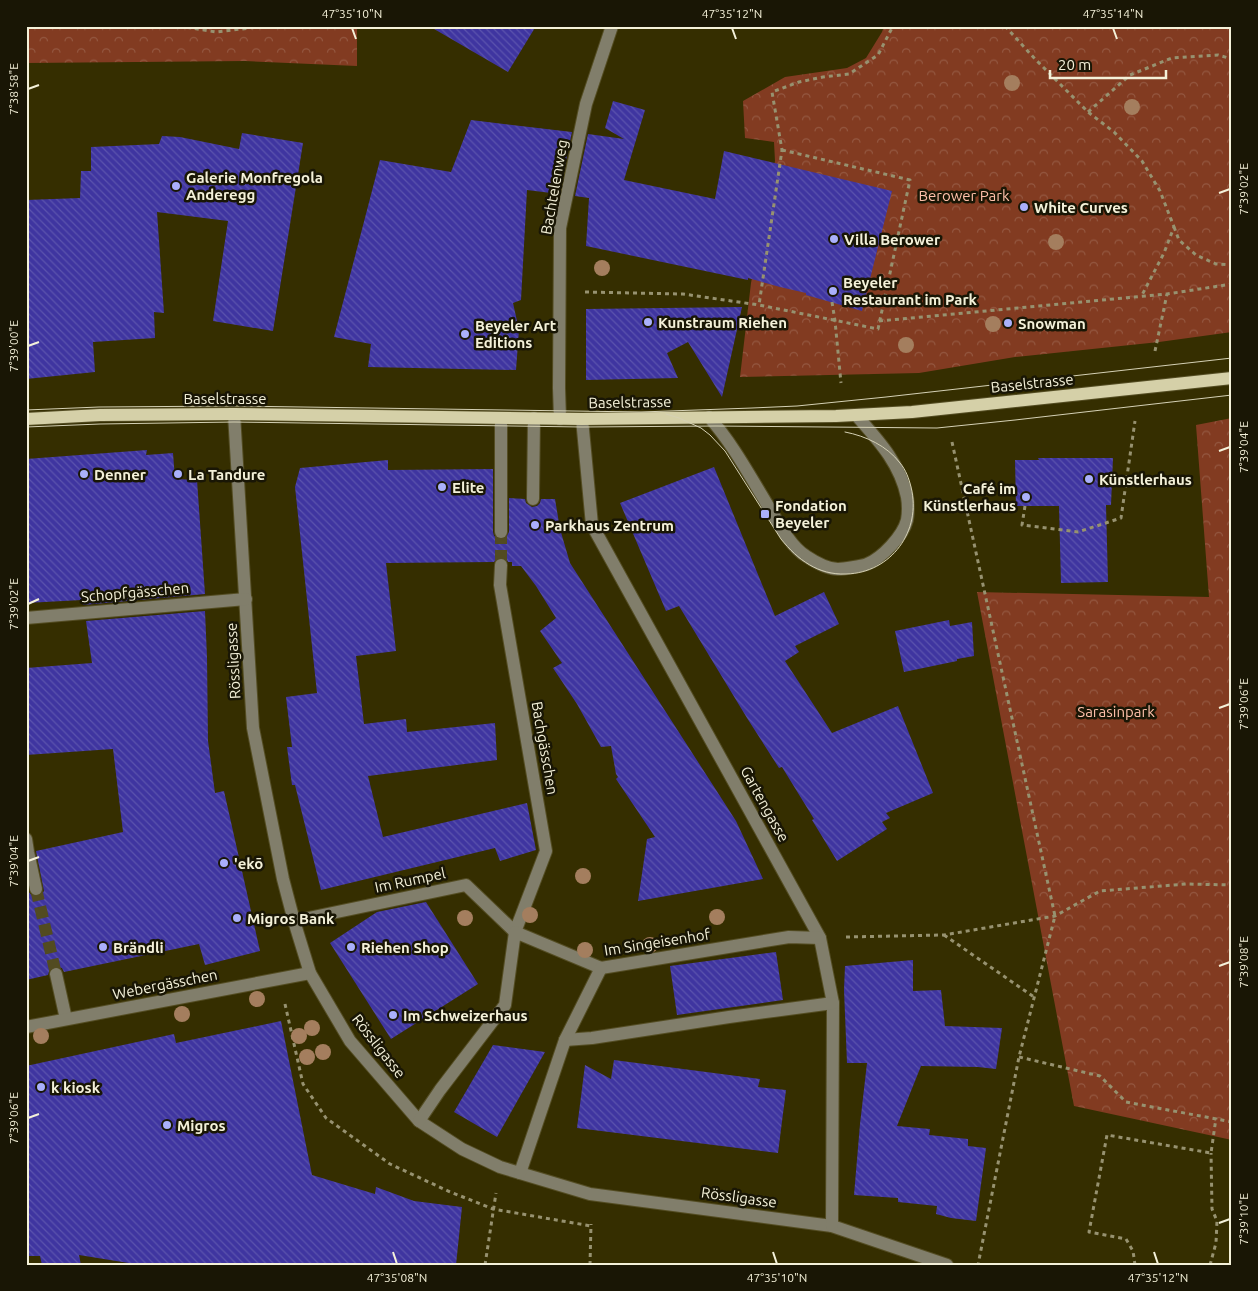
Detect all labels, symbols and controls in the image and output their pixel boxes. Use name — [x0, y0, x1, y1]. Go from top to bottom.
text: 47°35'10"N — [322, 7, 382, 20]
text: 47°35'12"N — [702, 7, 762, 20]
text: 47°35'14"N — [1083, 7, 1143, 20]
scale bar — [1050, 48, 1167, 80]
text: 20 m — [1058, 56, 1091, 73]
text: 7°38'58"E — [7, 63, 20, 115]
street label: Bachtelenweg — [537, 138, 571, 236]
text: 7°39'02"E — [1237, 163, 1250, 215]
place label: Galerie Monfregola Anderegg — [186, 169, 323, 203]
marker: Galerie Monfregola Anderegg — [170, 180, 182, 192]
park label: Berower Park — [918, 187, 1010, 204]
place label: White Curves — [1034, 199, 1128, 216]
marker: White Curves — [1018, 201, 1030, 213]
place label: Villa Berower — [844, 231, 941, 248]
marker: Villa Berower — [828, 233, 840, 245]
place label: Beyeler Restaurant im Park — [843, 274, 978, 308]
marker: Beyeler Restaurant im Park — [827, 285, 839, 297]
place label: Kunstraum Riehen — [658, 314, 787, 331]
place label: Snowman — [1018, 315, 1086, 332]
marker: Kunstraum Riehen — [642, 316, 654, 328]
place label: Beyeler Art Editions — [475, 317, 557, 351]
marker: Snowman — [1002, 317, 1014, 329]
text: 7°39'00"E — [7, 320, 20, 372]
marker: Beyeler Art Editions — [459, 328, 471, 340]
street label: Baselstrasse — [990, 370, 1074, 396]
street label: Baselstrasse — [183, 390, 267, 407]
street label: Baselstrasse — [588, 393, 672, 411]
text: 7°39'04"E — [1237, 421, 1250, 473]
place label: Denner — [94, 466, 147, 483]
place label: La Tandure — [188, 466, 265, 483]
marker: Denner — [78, 468, 90, 480]
marker: La Tandure — [172, 468, 184, 480]
place label: Künstlerhaus — [1099, 471, 1192, 488]
marker: Künstlerhaus — [1083, 473, 1095, 485]
place label: Elite — [452, 479, 485, 496]
place label: Café im Künstlerhaus — [923, 480, 1016, 514]
marker: Elite — [436, 481, 448, 493]
marker: Café im Künstlerhaus — [1020, 491, 1032, 503]
place label: Fondation Beyeler — [775, 497, 847, 531]
marker: Fondation Beyeler — [759, 508, 771, 520]
place label: Parkhaus Zentrum — [545, 517, 674, 534]
marker: Parkhaus Zentrum — [529, 519, 541, 531]
text: 7°39'02"E — [7, 578, 20, 630]
street label: Schopfgässchen — [80, 579, 190, 605]
street label: Rössligasse — [223, 622, 243, 700]
text: 7°39'06"E — [1237, 678, 1250, 730]
street label: Bachgässchen — [528, 700, 562, 796]
park label: Sarasinpark — [1077, 703, 1155, 720]
street label: Gartengasse — [737, 763, 793, 845]
text: 7°39'04"E — [7, 835, 20, 887]
place label: 'ekō — [234, 855, 263, 872]
marker: 'ekō — [218, 857, 230, 869]
street label: Im Rumpel — [373, 864, 447, 896]
place label: Migros Bank — [247, 910, 335, 927]
marker: Migros Bank — [231, 912, 243, 924]
street label: Im Singeisenhof — [603, 925, 712, 959]
text: 7°39'08"E — [1237, 936, 1250, 988]
place label: Brändli — [113, 939, 164, 956]
place label: Riehen Shop — [361, 939, 449, 956]
marker: Brändli — [97, 941, 109, 953]
marker: Riehen Shop — [345, 941, 357, 953]
street label: Webergässchen — [111, 966, 219, 1002]
place label: Im Schweizerhaus — [403, 1007, 528, 1024]
marker: Im Schweizerhaus — [387, 1009, 399, 1021]
street label: Rössligasse — [349, 1011, 409, 1081]
place label: k kiosk — [51, 1079, 101, 1096]
marker: k kiosk — [35, 1081, 47, 1093]
text: 7°39'06"E — [7, 1092, 20, 1144]
place label: Migros — [177, 1117, 226, 1134]
marker: Migros — [161, 1119, 173, 1131]
street label: Rössligasse — [700, 1183, 778, 1211]
text: 7°39'10"E — [1237, 1193, 1250, 1245]
text: 47°35'08"N — [367, 1271, 427, 1284]
text: 47°35'10"N — [747, 1271, 807, 1284]
text: 47°35'12"N — [1128, 1271, 1188, 1284]

